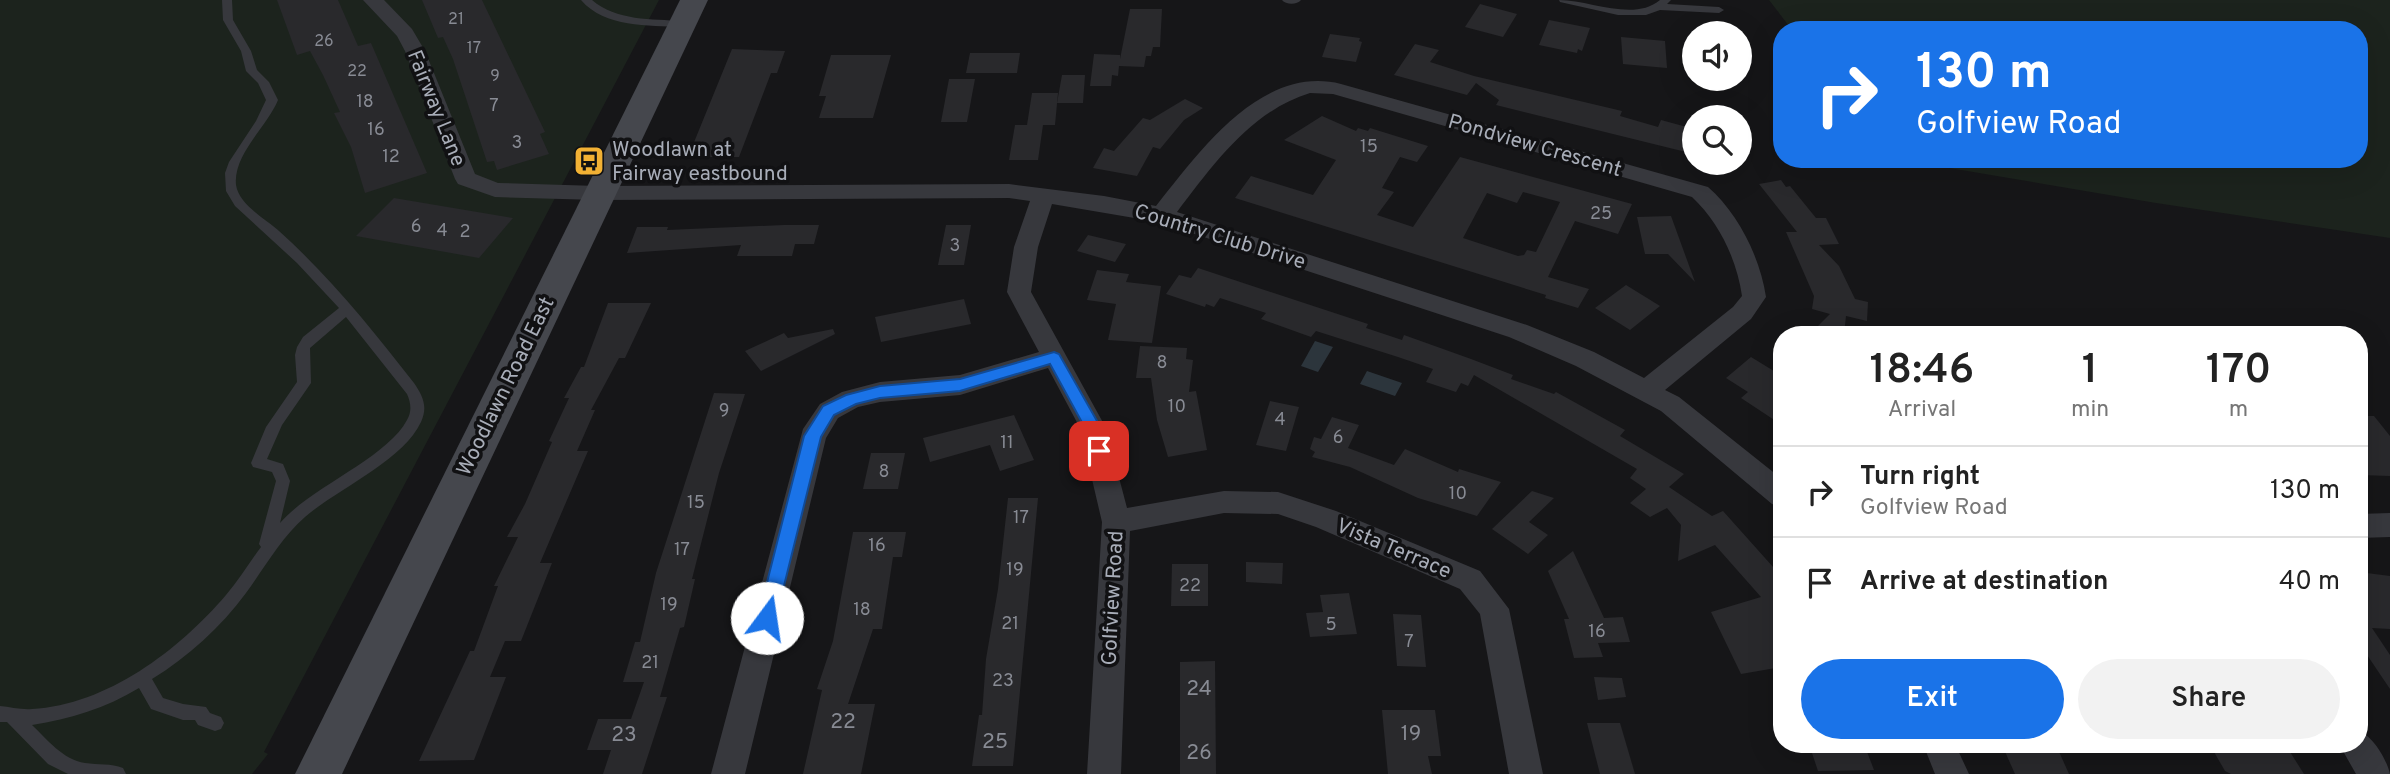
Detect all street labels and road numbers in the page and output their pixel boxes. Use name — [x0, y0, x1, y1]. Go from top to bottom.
street label: Fairway Lane — [400, 46, 471, 171]
street label: Pondview Crescent — [1445, 109, 1625, 184]
street label: Country Club Drive — [1131, 199, 1309, 276]
street label: Woodlawn Road East — [451, 293, 561, 481]
street label: Vista Terrace — [1332, 513, 1455, 586]
street label: Golfview Road — [1096, 530, 1131, 666]

